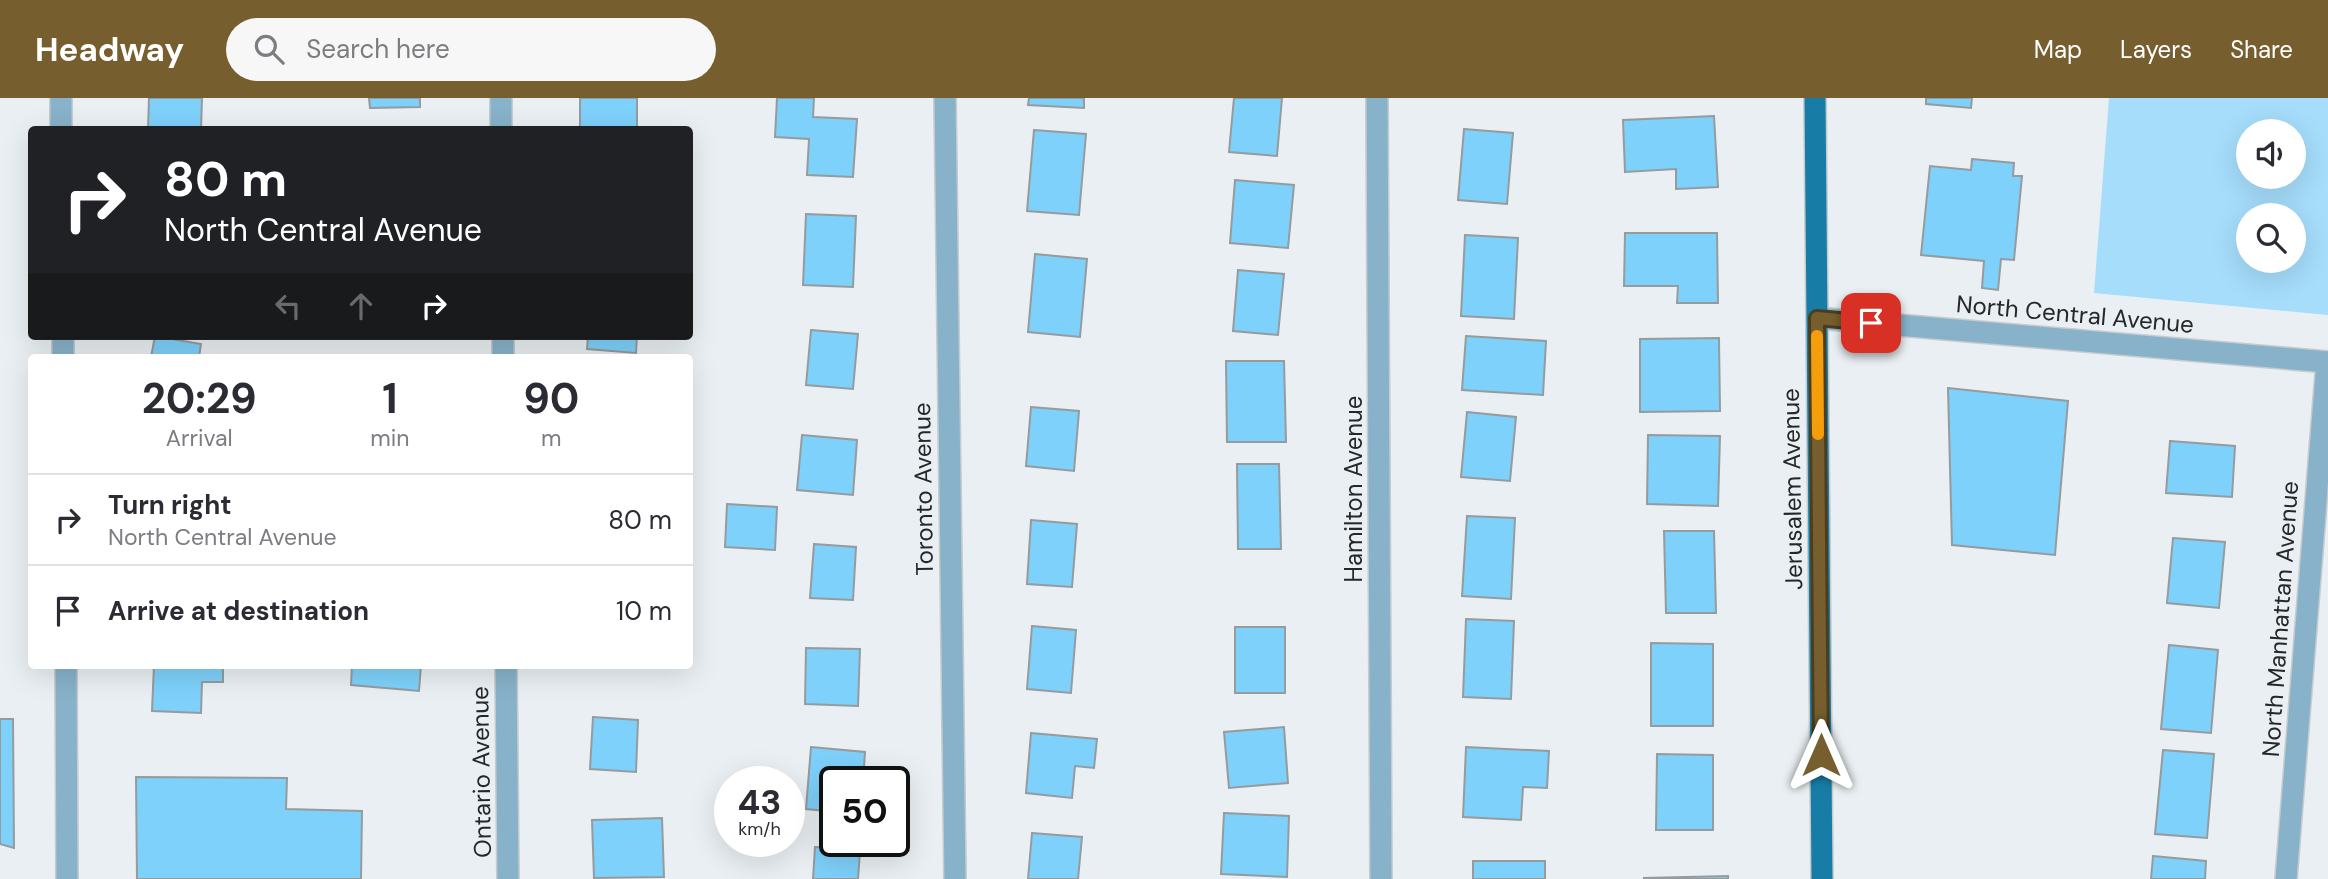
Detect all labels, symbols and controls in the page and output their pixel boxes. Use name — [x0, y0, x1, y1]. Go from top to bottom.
search box — [226, 18, 716, 81]
text: Headway — [35, 28, 184, 71]
icon: search — [250, 30, 288, 68]
text: Search here — [306, 32, 450, 66]
text: Map — [2034, 34, 2082, 65]
text: Layers — [2120, 34, 2192, 65]
text: Share — [2230, 34, 2293, 65]
map controls — [2236, 119, 2306, 273]
button: sound — [2236, 119, 2306, 189]
text: 80 m — [164, 147, 287, 211]
icon: right — [49, 154, 140, 245]
button: search — [2236, 203, 2306, 273]
text: North Central Avenue — [164, 209, 482, 251]
icon: left — [269, 287, 307, 325]
icon: ahead — [342, 287, 380, 325]
icon: right — [415, 287, 453, 325]
street label: North Central Avenue — [1955, 288, 2195, 340]
pin — [1841, 293, 1901, 353]
icon: arrive — [1852, 304, 1890, 342]
text: 20:29 — [142, 371, 257, 426]
text: 1 — [382, 371, 398, 426]
text: 90 — [523, 371, 579, 426]
street label: Jerusalem Avenue — [1775, 388, 1809, 590]
street label: Hamilton Avenue — [1338, 396, 1369, 582]
street label: Toronto Avenue — [906, 402, 940, 576]
text: Arrival — [166, 423, 233, 453]
text: min — [370, 423, 410, 453]
text: m — [541, 423, 562, 453]
street label: North Manhattan Avenue — [2255, 480, 2305, 758]
text: Turn right — [108, 488, 232, 522]
icon: right — [49, 501, 87, 539]
text: 80 m — [608, 503, 672, 537]
text: North Central Avenue — [108, 522, 337, 552]
icon: arrive — [49, 592, 87, 630]
text: Arrive at destination — [108, 594, 369, 628]
text: 10 m — [616, 594, 672, 628]
street label: Ontario Avenue — [464, 686, 498, 858]
position arrow — [1784, 718, 1858, 792]
speed limit sign: 50 — [819, 766, 910, 857]
text: 43 — [738, 779, 781, 825]
text: km/h — [738, 817, 781, 841]

